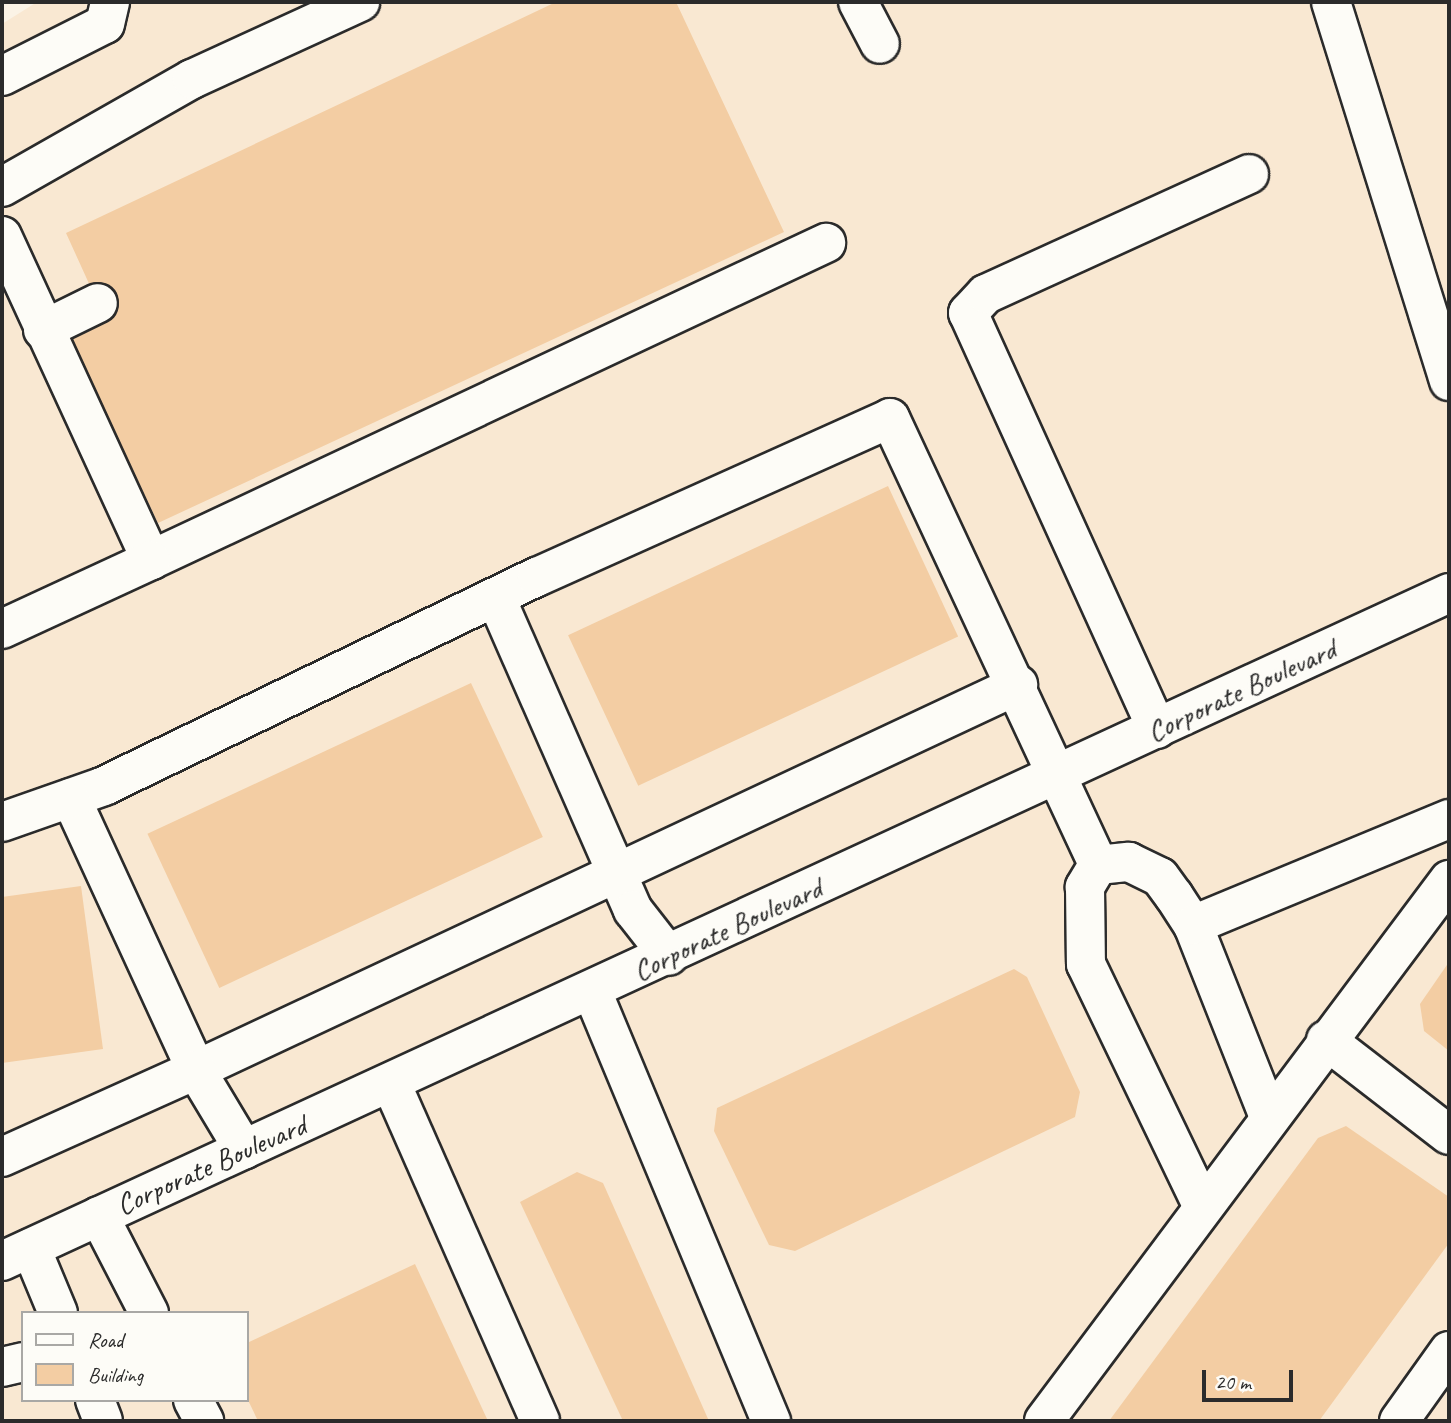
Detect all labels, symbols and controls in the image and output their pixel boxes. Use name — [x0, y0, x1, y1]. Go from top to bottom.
street label: Corporate Boulevard — [1140, 630, 1342, 750]
street label: Corporate Boulevard — [626, 869, 828, 989]
street label: Corporate Boulevard — [110, 1107, 312, 1223]
legend — [21, 1311, 248, 1402]
text: Road — [88, 1327, 123, 1353]
scale bar — [1206, 1356, 1297, 1400]
text: Building — [88, 1362, 143, 1388]
text: 20 m — [1215, 1369, 1251, 1395]

